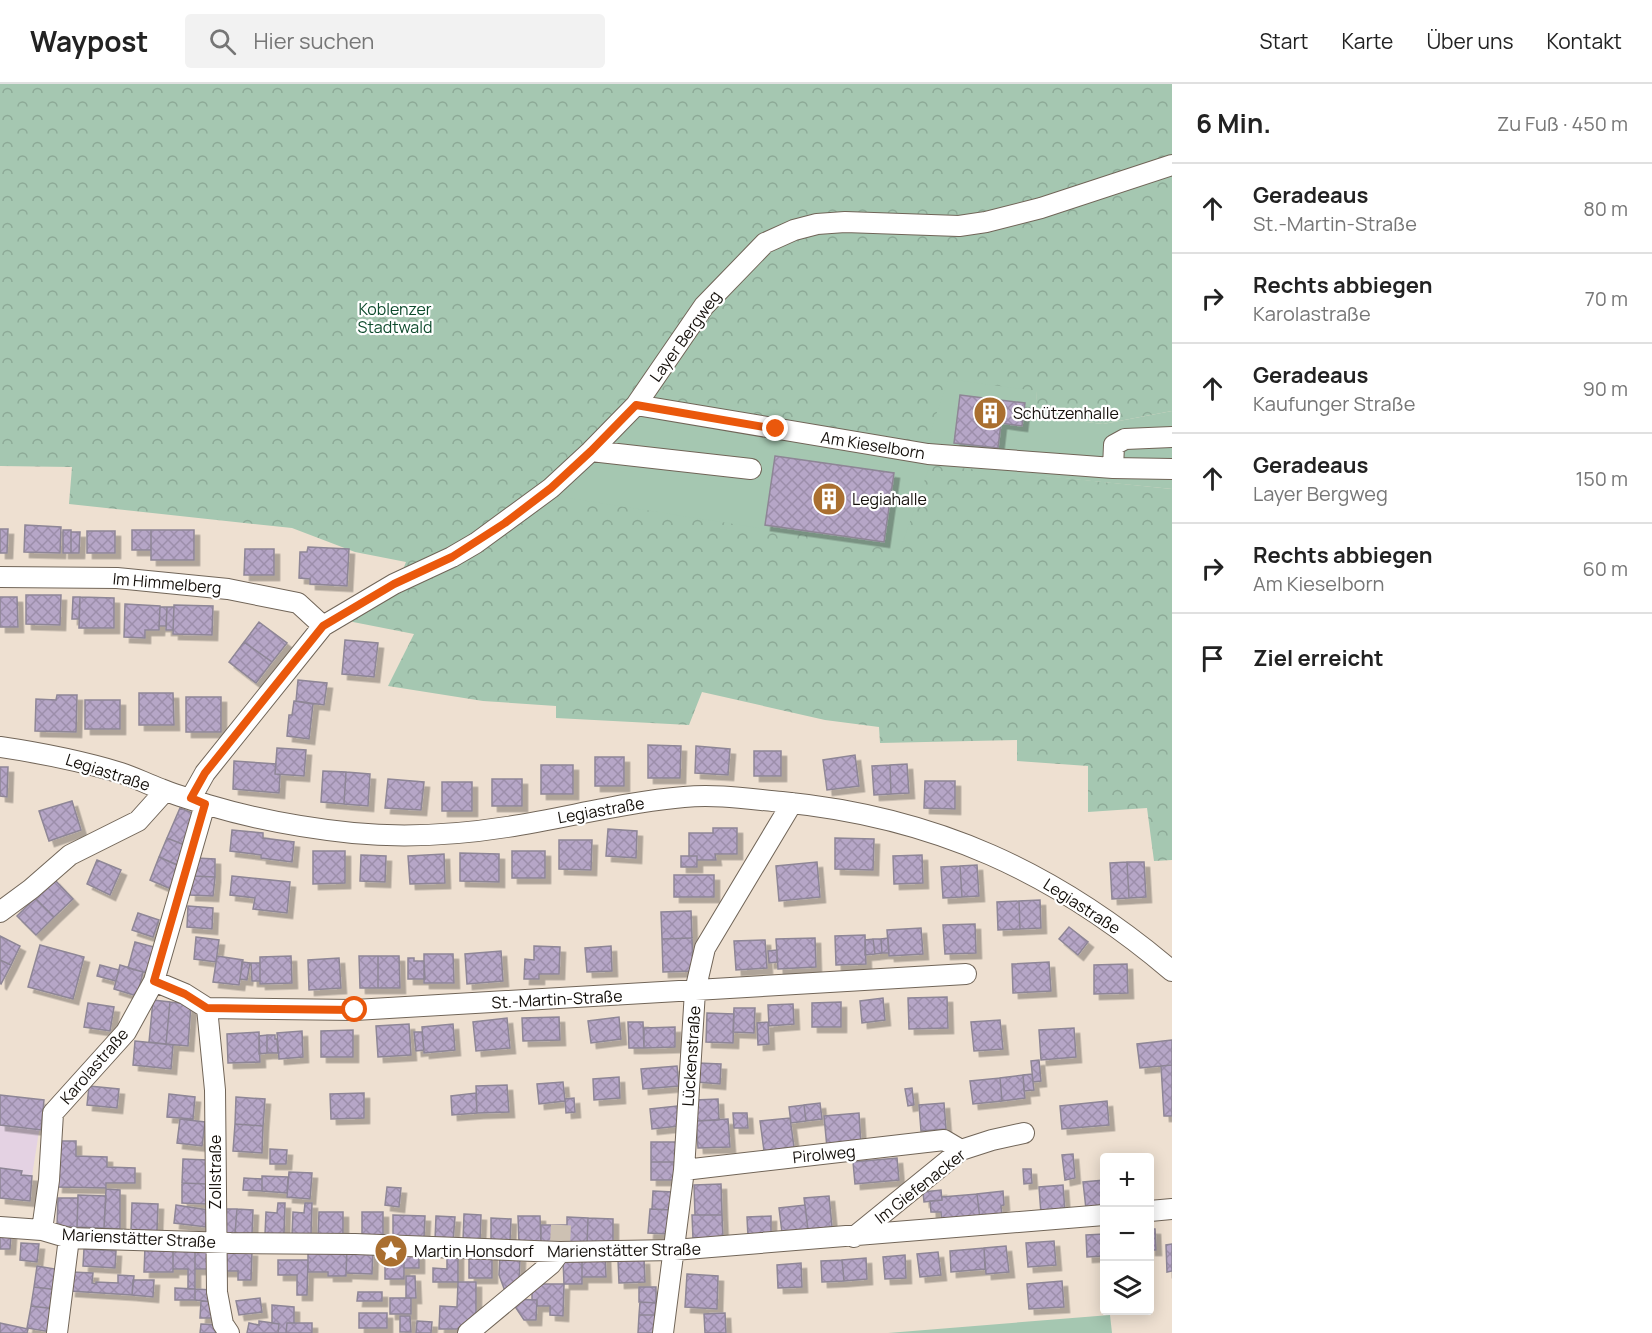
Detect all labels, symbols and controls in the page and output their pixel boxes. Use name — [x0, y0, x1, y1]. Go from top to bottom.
search box — [185, 14, 605, 68]
text: Waypost — [30, 22, 149, 60]
icon: search — [206, 25, 239, 58]
text: Hier suchen — [254, 26, 374, 56]
text: Start — [1259, 27, 1308, 55]
text: Karte — [1341, 27, 1393, 55]
text: Über uns — [1426, 27, 1514, 55]
text: Kontakt — [1547, 27, 1622, 55]
text: 6 Min. — [1196, 105, 1271, 141]
text: Zu Fuß · 450 m — [1497, 110, 1628, 137]
text: Geradeaus — [1253, 180, 1368, 210]
icon: ahead — [1196, 192, 1229, 225]
text: 80 m — [1583, 195, 1628, 222]
text: St.-Martin-Straße — [1253, 210, 1417, 237]
text: Rechts abbiegen — [1253, 270, 1432, 300]
icon: right — [1196, 282, 1229, 315]
text: 70 m — [1585, 285, 1628, 312]
street label: Layer Bergweg — [644, 286, 726, 386]
park label: Koblenzer Stadtwald — [358, 298, 432, 338]
text: Karolastraße — [1253, 300, 1371, 327]
text: Geradeaus — [1253, 360, 1368, 390]
icon: ahead — [1196, 372, 1229, 405]
text: 90 m — [1582, 375, 1628, 402]
text: Kaufunger Straße — [1253, 390, 1415, 417]
building icon: Schützenhalle — [972, 395, 1008, 431]
place label: Schützenhalle — [1013, 402, 1119, 424]
route end — [762, 415, 788, 441]
street label: Am Kieselborn — [819, 426, 927, 464]
text: Geradeaus — [1253, 450, 1368, 480]
icon: ahead — [1196, 462, 1229, 495]
text: 150 m — [1575, 465, 1628, 492]
text: Layer Bergweg — [1253, 480, 1388, 507]
building icon: Legiahalle — [811, 481, 847, 517]
place label: Legiahalle — [852, 488, 927, 510]
text: Rechts abbiegen — [1253, 540, 1432, 570]
icon: right — [1196, 552, 1229, 585]
text: 60 m — [1582, 555, 1628, 582]
street label: Im Himmelberg — [112, 567, 222, 599]
text: Am Kieselborn — [1253, 570, 1384, 597]
icon: arrive — [1196, 642, 1229, 675]
text: Ziel erreicht — [1253, 643, 1384, 673]
street label: Legiastraße — [63, 748, 153, 796]
street label: Legiastraße — [556, 792, 646, 828]
street label: Legiastraße — [1039, 873, 1125, 939]
street label: St.-Martin-Straße — [491, 985, 623, 1013]
route start — [341, 996, 367, 1022]
street label: Lückenstraße — [677, 1005, 705, 1107]
street label: Karolastraße — [55, 1023, 133, 1109]
street label: Zollstraße — [204, 1135, 226, 1209]
street label: Pirolweg — [792, 1140, 856, 1168]
street label: Im Giefenacker — [870, 1143, 970, 1228]
map controls — [1100, 1153, 1154, 1315]
button: + — [1100, 1153, 1154, 1207]
button: − — [1100, 1207, 1154, 1261]
street label: Marienstätter Straße — [62, 1223, 216, 1253]
place icon: Martin Honsdorf — [373, 1233, 409, 1269]
street label: Marienstätter Straße — [547, 1238, 701, 1262]
place label: Martin Honsdorf — [414, 1240, 534, 1262]
button: layers — [1100, 1261, 1154, 1315]

